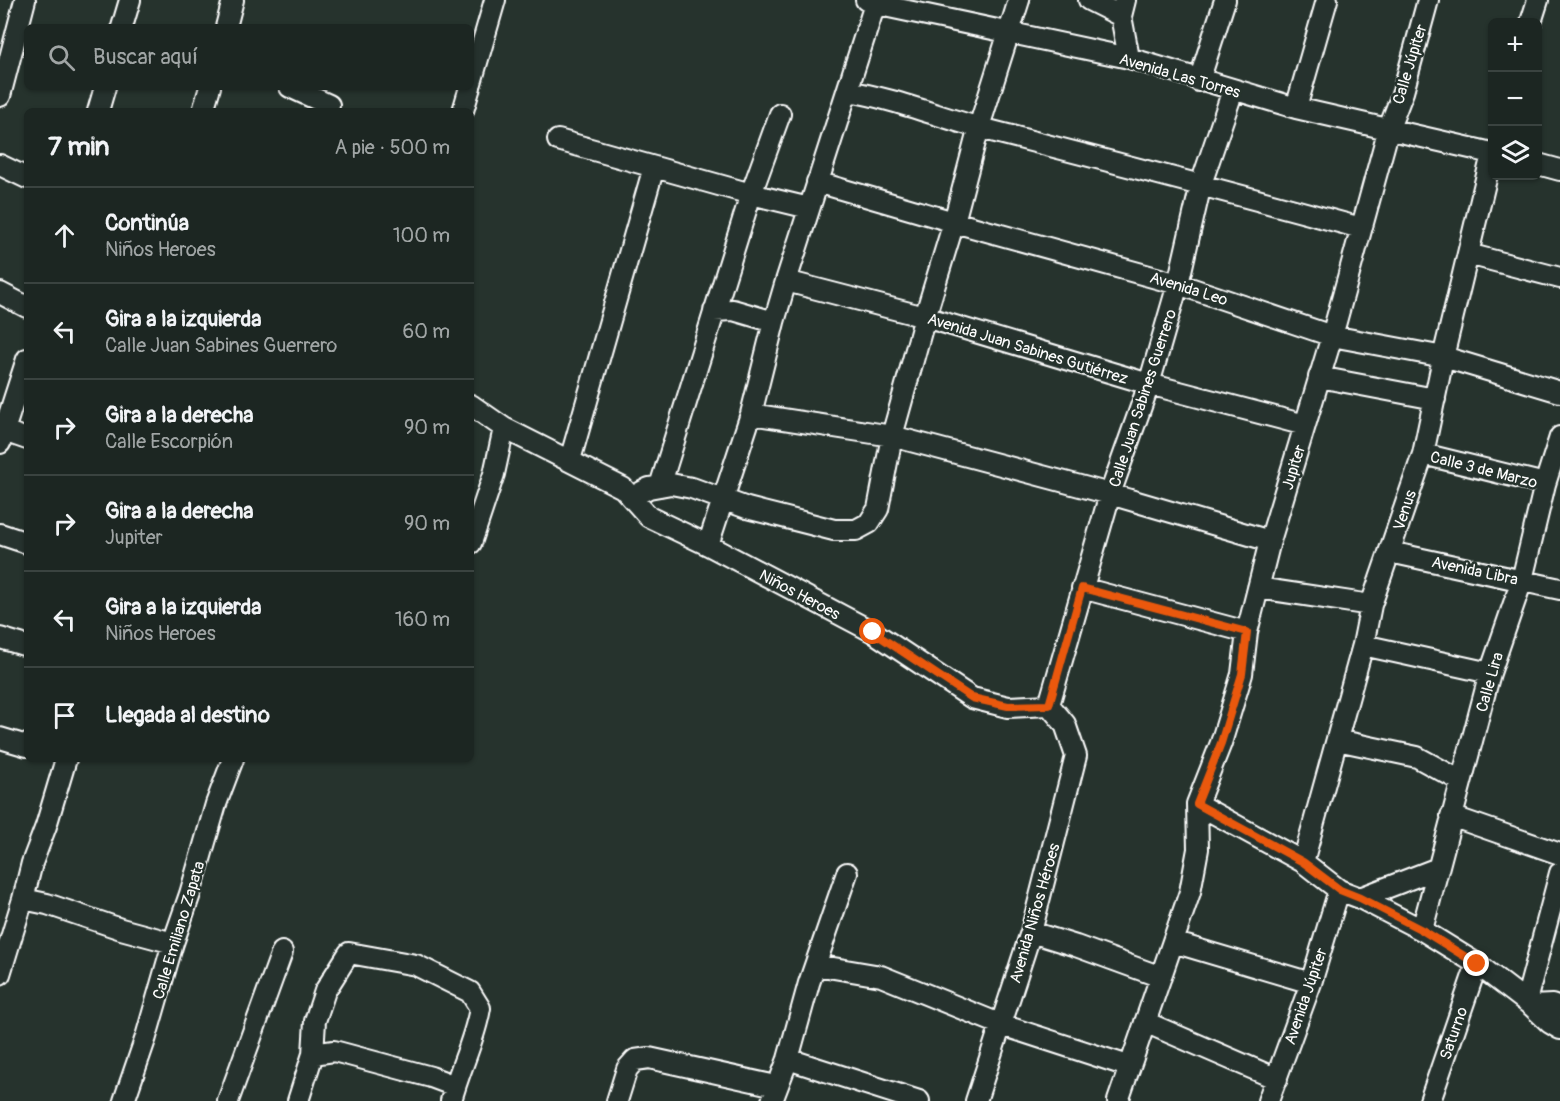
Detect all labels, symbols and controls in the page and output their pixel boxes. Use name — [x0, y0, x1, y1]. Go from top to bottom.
map controls — [1488, 18, 1542, 180]
button: + — [1488, 18, 1542, 72]
street label: Calle Júpiter — [1388, 22, 1432, 107]
search box — [24, 24, 474, 90]
icon: search — [45, 41, 78, 74]
text: Buscar aquí — [93, 43, 198, 71]
street label: Avenida Las Torres — [1117, 49, 1242, 103]
button: − — [1488, 72, 1542, 126]
button: layers — [1488, 126, 1542, 180]
text: 7 min — [48, 131, 110, 163]
text: A pie · 500 m — [334, 135, 450, 160]
text: Continúa — [105, 209, 189, 237]
icon: ahead — [48, 219, 81, 252]
text: 100 m — [393, 223, 450, 248]
text: Niños Heroes — [105, 237, 216, 262]
street label: Avenida Leo — [1147, 268, 1230, 310]
text: Gira a la izquierda — [105, 305, 262, 333]
street label: Calle Juan Sabines Guerrero — [1105, 306, 1181, 490]
street label: Avenida Juan Sabines Gutiérrez — [925, 309, 1130, 389]
icon: left — [48, 315, 81, 348]
text: 60 m — [403, 319, 450, 344]
text: Calle Juan Sabines Guerrero — [105, 333, 337, 358]
text: Gira a la derecha — [105, 401, 253, 429]
icon: right — [48, 411, 81, 444]
text: 90 m — [404, 415, 450, 440]
text: Calle Escorpión — [105, 429, 233, 454]
street label: Jupiter — [1278, 442, 1310, 492]
street label: Calle 3 de Marzo — [1428, 447, 1540, 493]
street label: Venus — [1389, 488, 1421, 533]
text: Gira a la derecha — [105, 497, 253, 525]
icon: right — [48, 507, 81, 540]
text: 90 m — [404, 511, 450, 536]
text: Jupiter — [105, 525, 163, 550]
street label: Avenida Libra — [1430, 552, 1520, 590]
street label: Niños Heroes — [756, 565, 843, 624]
text: Gira a la izquierda — [105, 593, 262, 621]
icon: left — [48, 603, 81, 636]
text: 160 m — [395, 607, 450, 632]
route start — [859, 618, 885, 644]
text: Niños Heroes — [105, 621, 216, 646]
street label: Calle Lira — [1472, 650, 1508, 715]
icon: arrive — [48, 699, 81, 732]
text: Llegada al destino — [105, 701, 270, 729]
street label: Avenida Niños Héroes — [1005, 841, 1065, 986]
street label: Calle Emiliano Zapata — [148, 859, 209, 1002]
street label: Avenida Júpiter — [1280, 945, 1332, 1047]
route end — [1463, 950, 1489, 976]
street label: Saturno — [1436, 1004, 1472, 1062]

